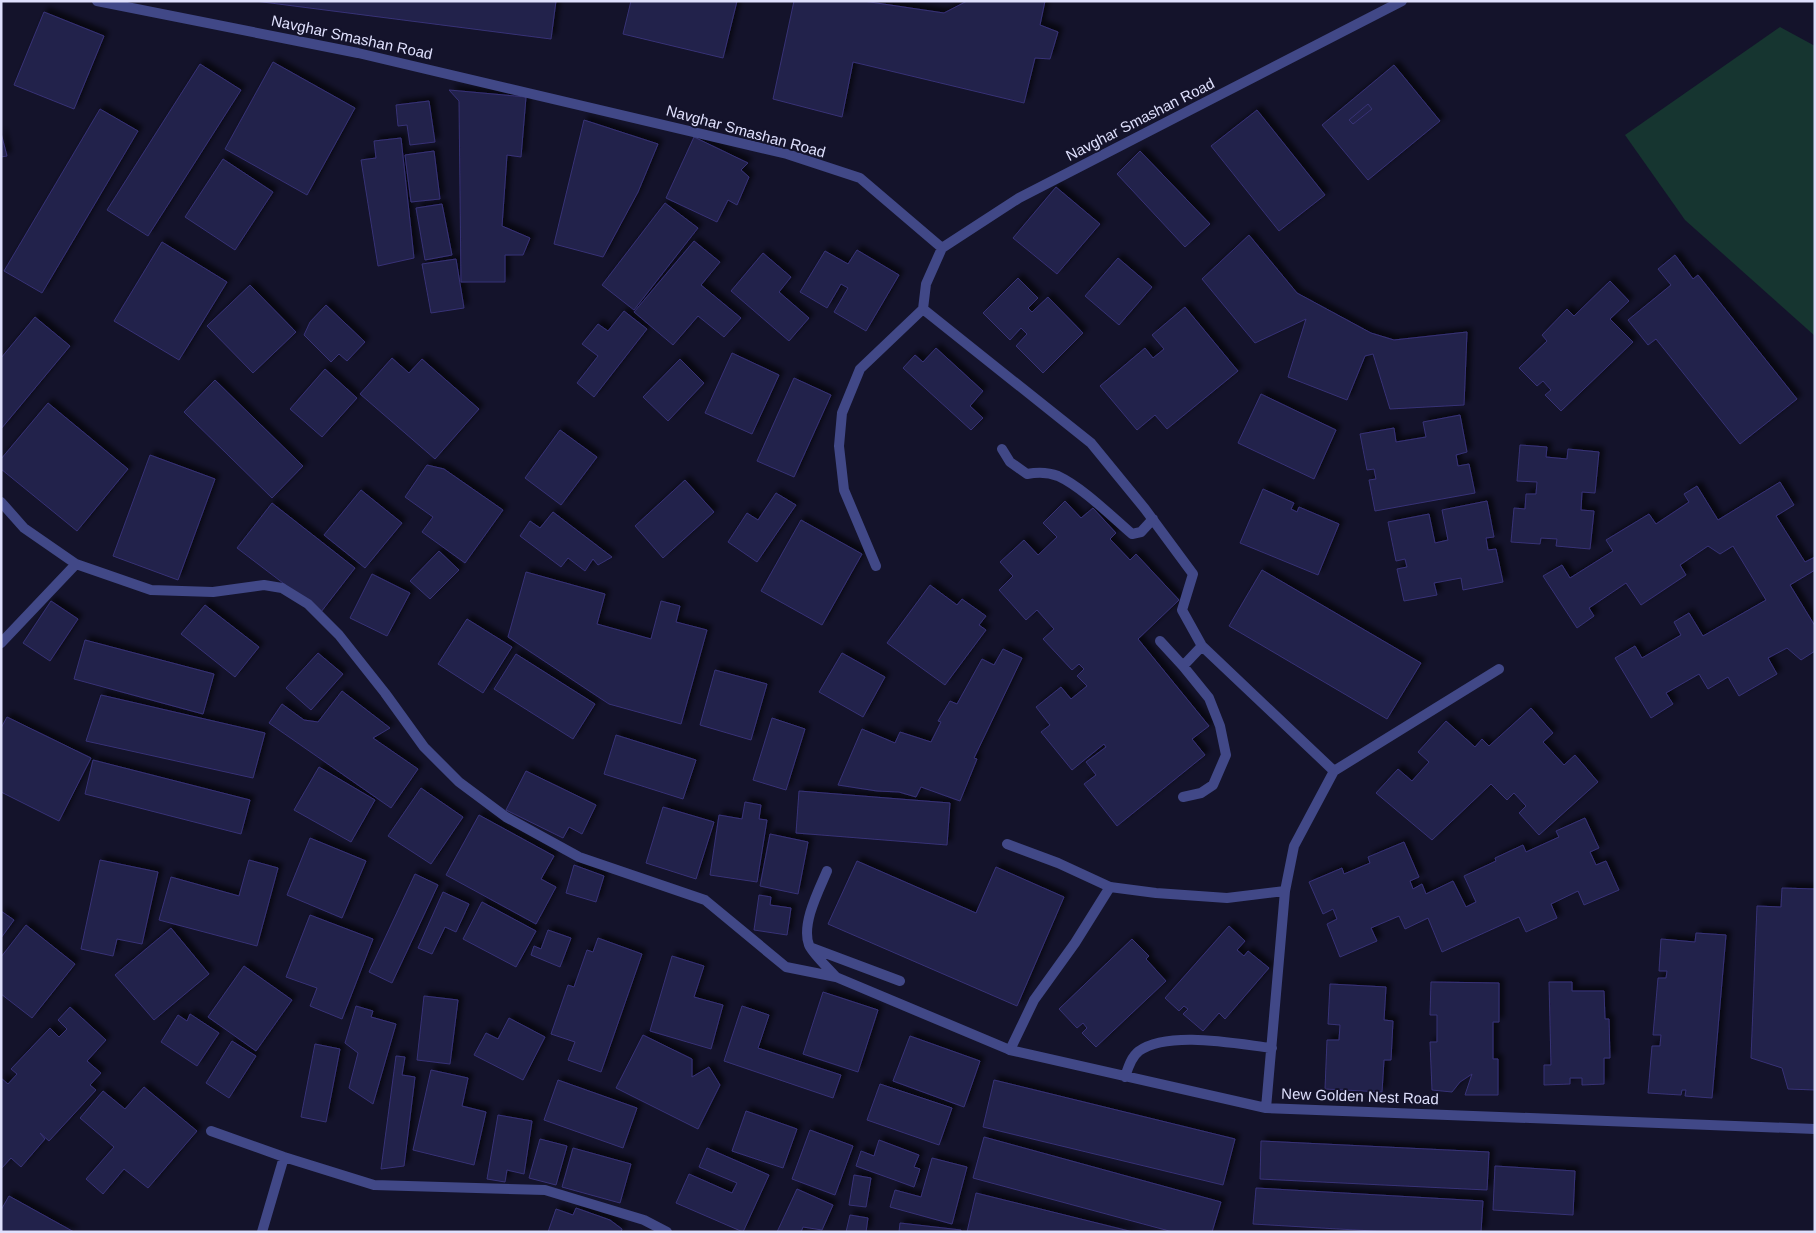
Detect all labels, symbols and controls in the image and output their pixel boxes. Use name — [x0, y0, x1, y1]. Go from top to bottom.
street label: Navghar Smashan Road — [270, 12, 434, 62]
street label: Navghar Smashan Road — [1063, 74, 1217, 164]
street label: Navghar Smashan Road — [664, 102, 828, 160]
street label: New Golden Nest Road — [1281, 1085, 1439, 1107]

